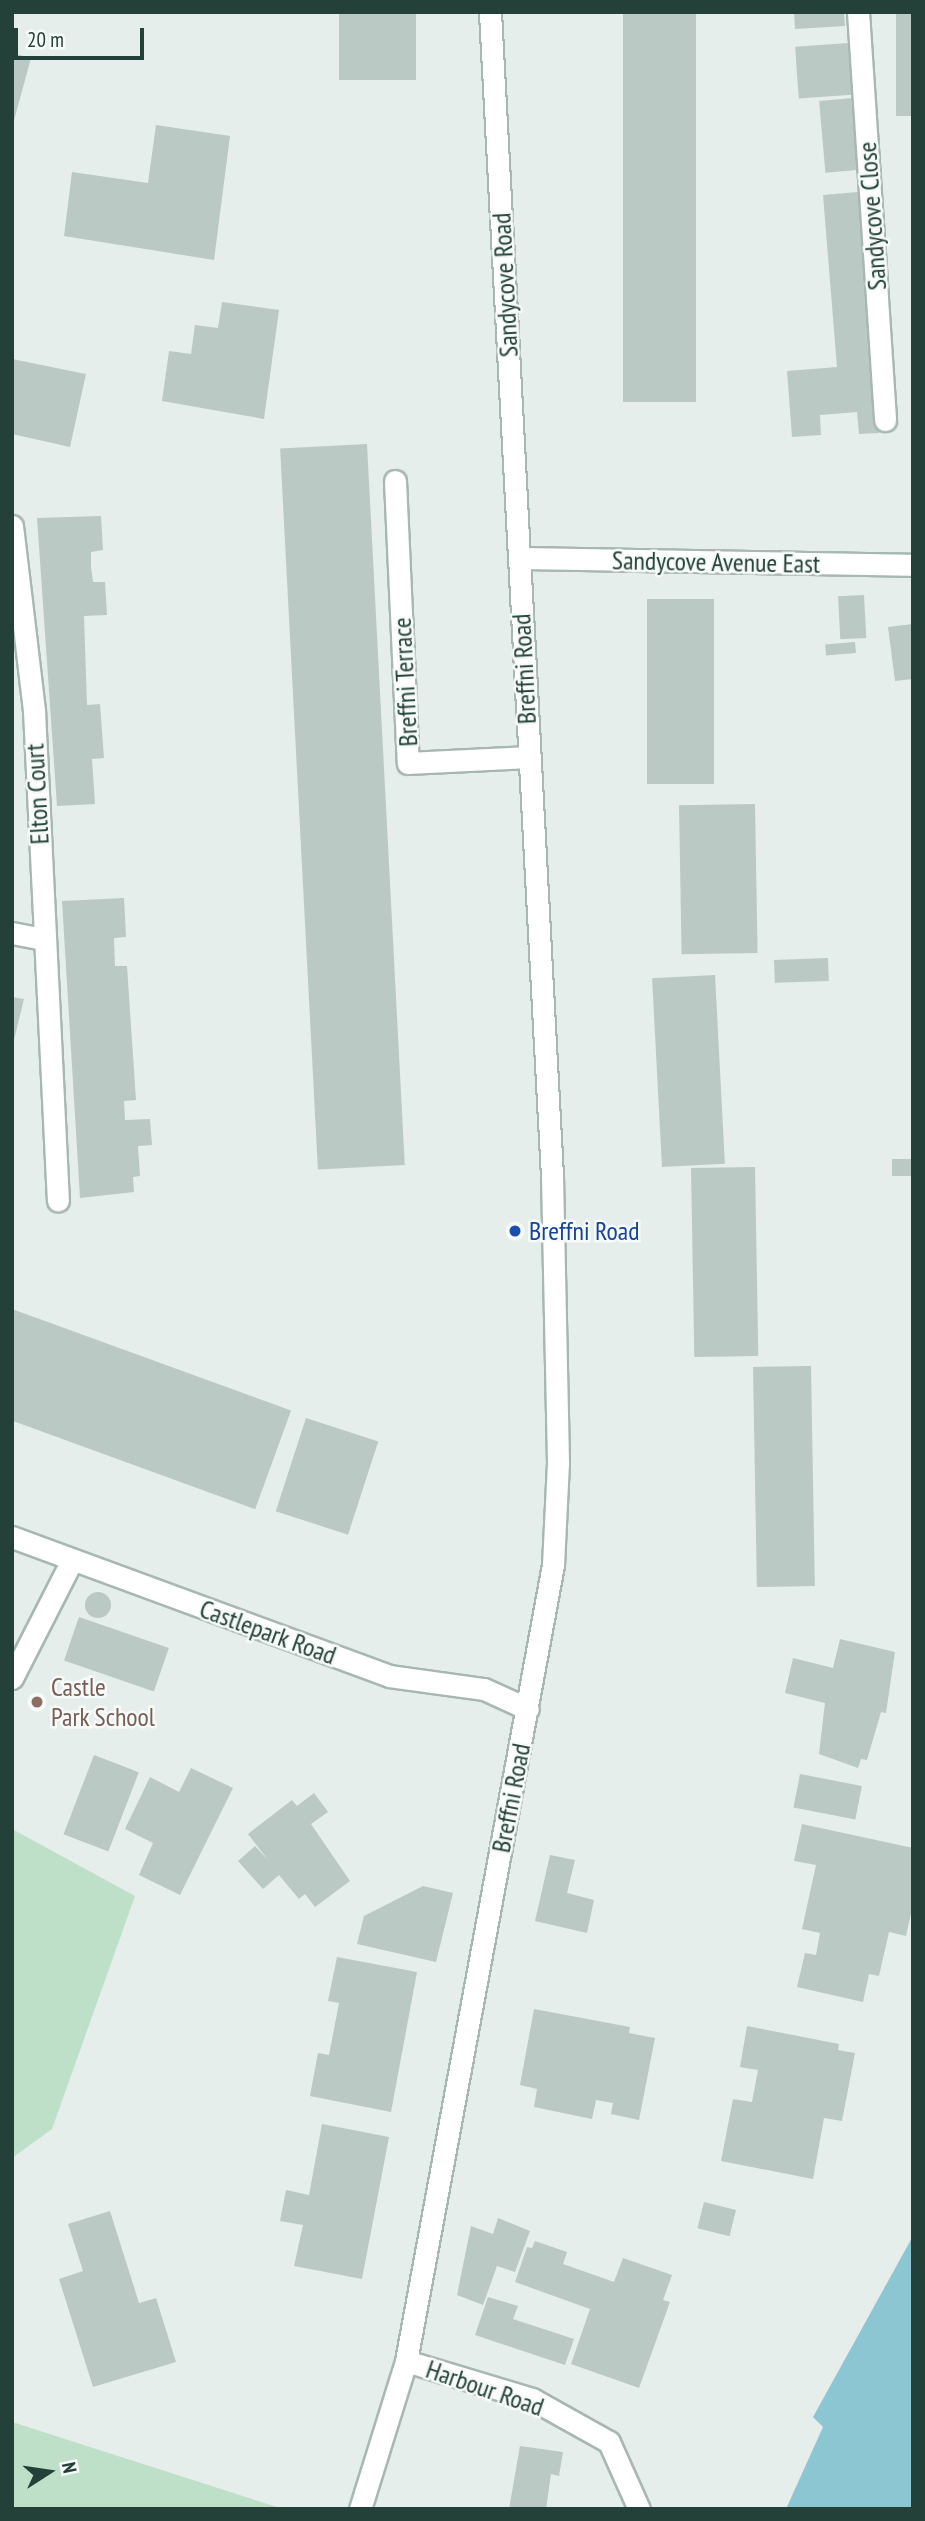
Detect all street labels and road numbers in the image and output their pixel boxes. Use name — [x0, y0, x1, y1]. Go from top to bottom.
street label: Sandycove Close — [851, 141, 893, 291]
street label: Sandycove Road — [486, 212, 524, 358]
street label: Sandycove Avenue East — [611, 545, 821, 579]
street label: Breffni Road — [506, 613, 542, 725]
street label: Breffni Terrace — [386, 616, 424, 748]
street label: Elton Court — [19, 743, 55, 845]
street label: Castlepark Road — [195, 1593, 341, 1671]
street label: Breffni Road — [485, 1741, 537, 1855]
street label: Harbour Road — [422, 2353, 548, 2423]

